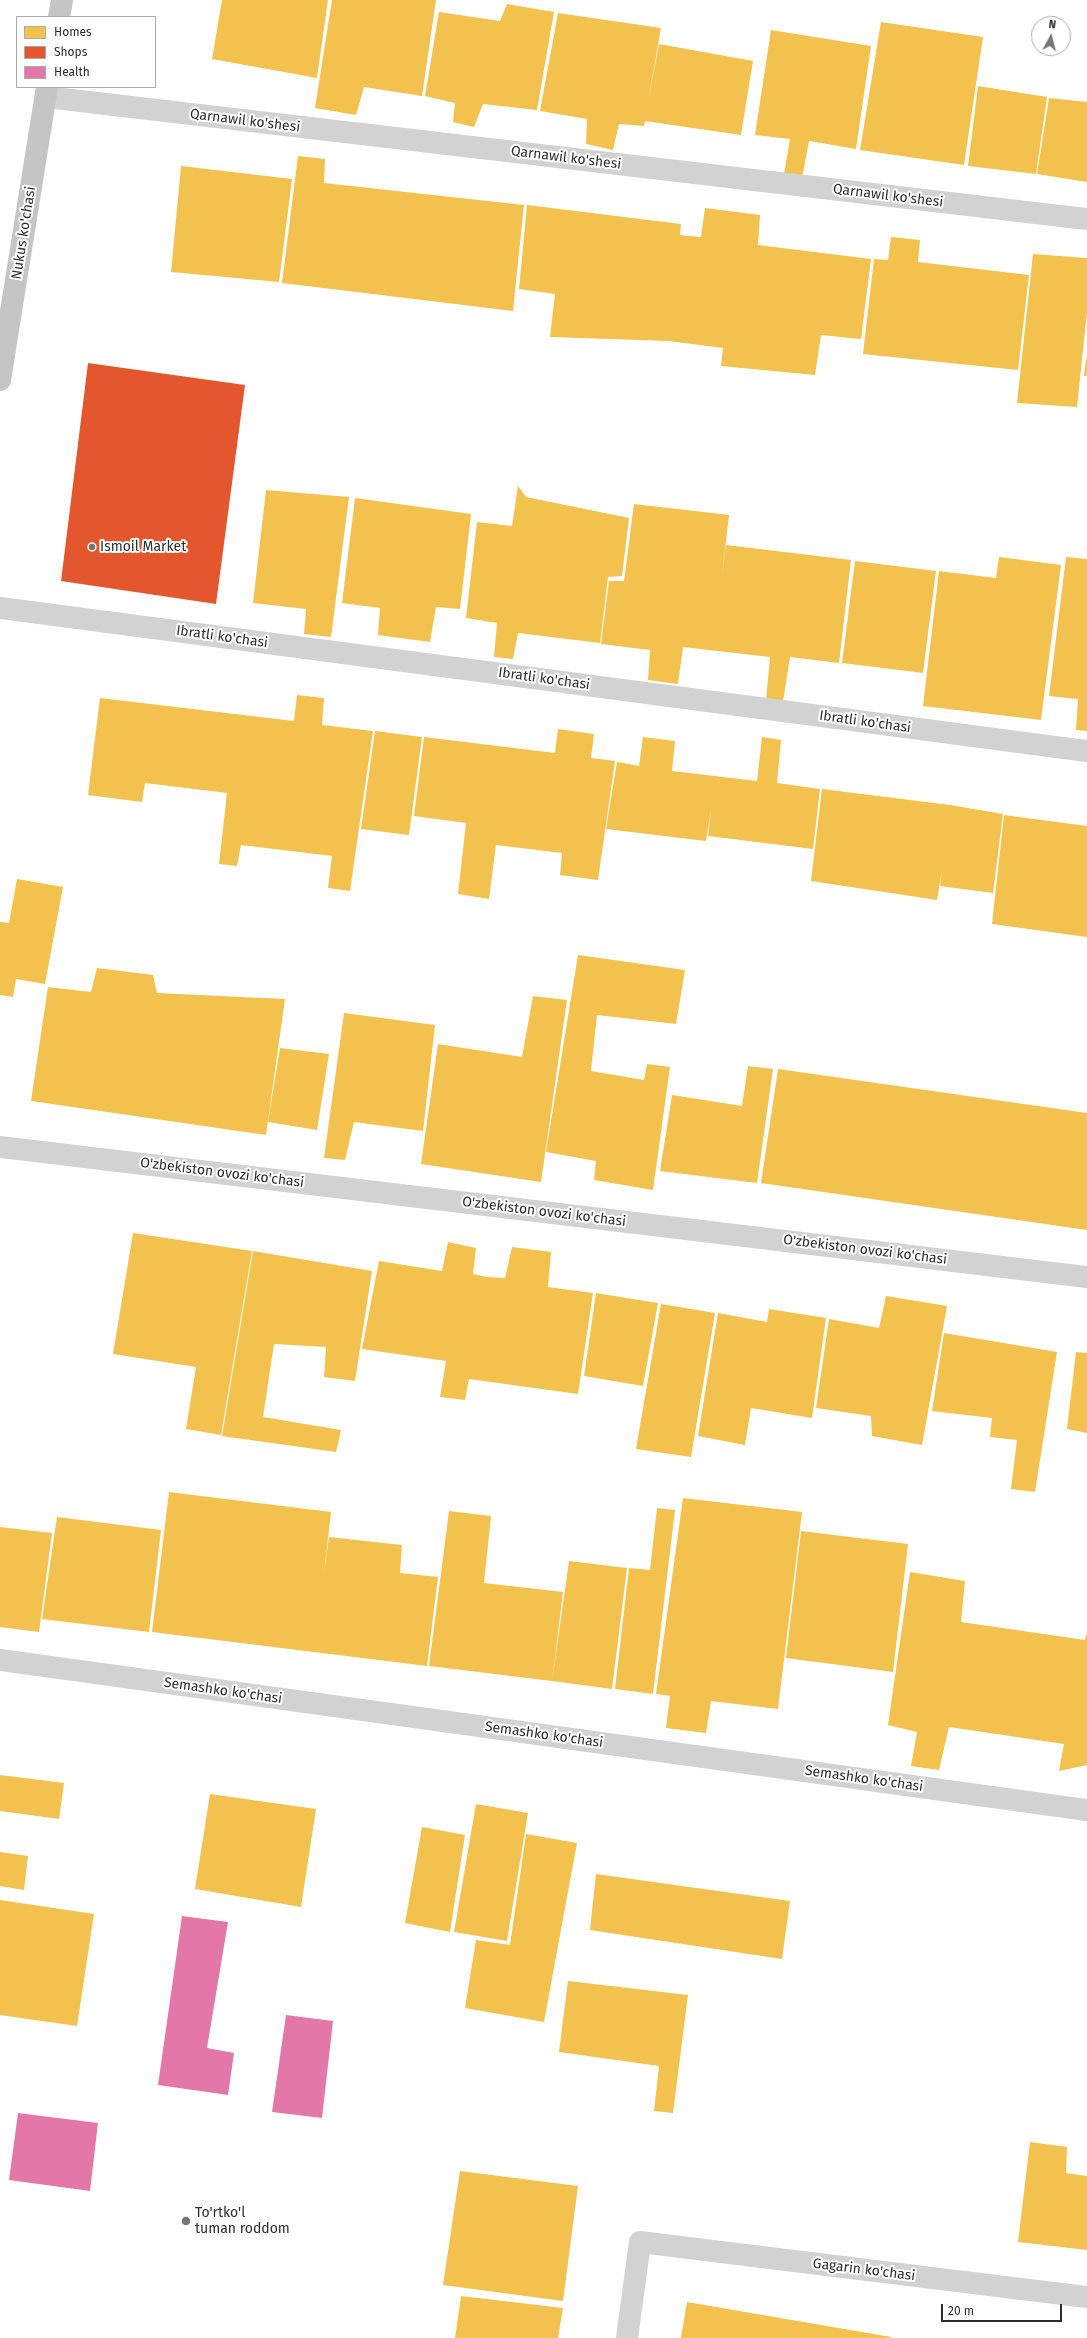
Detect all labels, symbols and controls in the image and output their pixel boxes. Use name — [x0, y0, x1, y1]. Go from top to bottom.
legend — [16, 16, 156, 88]
north arrow — [1031, 16, 1071, 56]
text: N — [1048, 18, 1057, 31]
text: Homes — [54, 25, 92, 39]
text: Shops — [54, 45, 87, 59]
text: Health — [54, 65, 90, 79]
street label: Qarnawil ko'shesi — [189, 106, 301, 136]
street label: Qarnawil ko'shesi — [510, 143, 622, 173]
street label: Qarnawil ko'shesi — [832, 181, 944, 211]
street label: Nukus ko'chasi — [8, 185, 40, 281]
place label: Ismoil Market — [100, 539, 186, 555]
marker: Ismoil Market — [87, 542, 97, 552]
street label: Ibratli ko'chasi — [175, 622, 269, 652]
street label: Ibratli ko'chasi — [497, 664, 591, 694]
street label: Ibratli ko'chasi — [818, 707, 912, 737]
street label: O'zbekiston ovozi ko'chasi — [139, 1155, 305, 1191]
street label: O'zbekiston ovozi ko'chasi — [461, 1194, 627, 1230]
street label: O'zbekiston ovozi ko'chasi — [782, 1232, 948, 1268]
street label: Semashko ko'chasi — [163, 1674, 283, 1708]
street label: Semashko ko'chasi — [484, 1718, 604, 1752]
street label: Semashko ko'chasi — [804, 1762, 924, 1796]
place label: To'rtko'l tuman roddom — [195, 2205, 290, 2238]
marker: To'rtko'l tuman roddom — [180, 2215, 192, 2227]
street label: Gagarin ko'chasi — [812, 2255, 916, 2285]
scale bar — [943, 2296, 1064, 2322]
text: 20 m — [948, 2304, 974, 2318]

